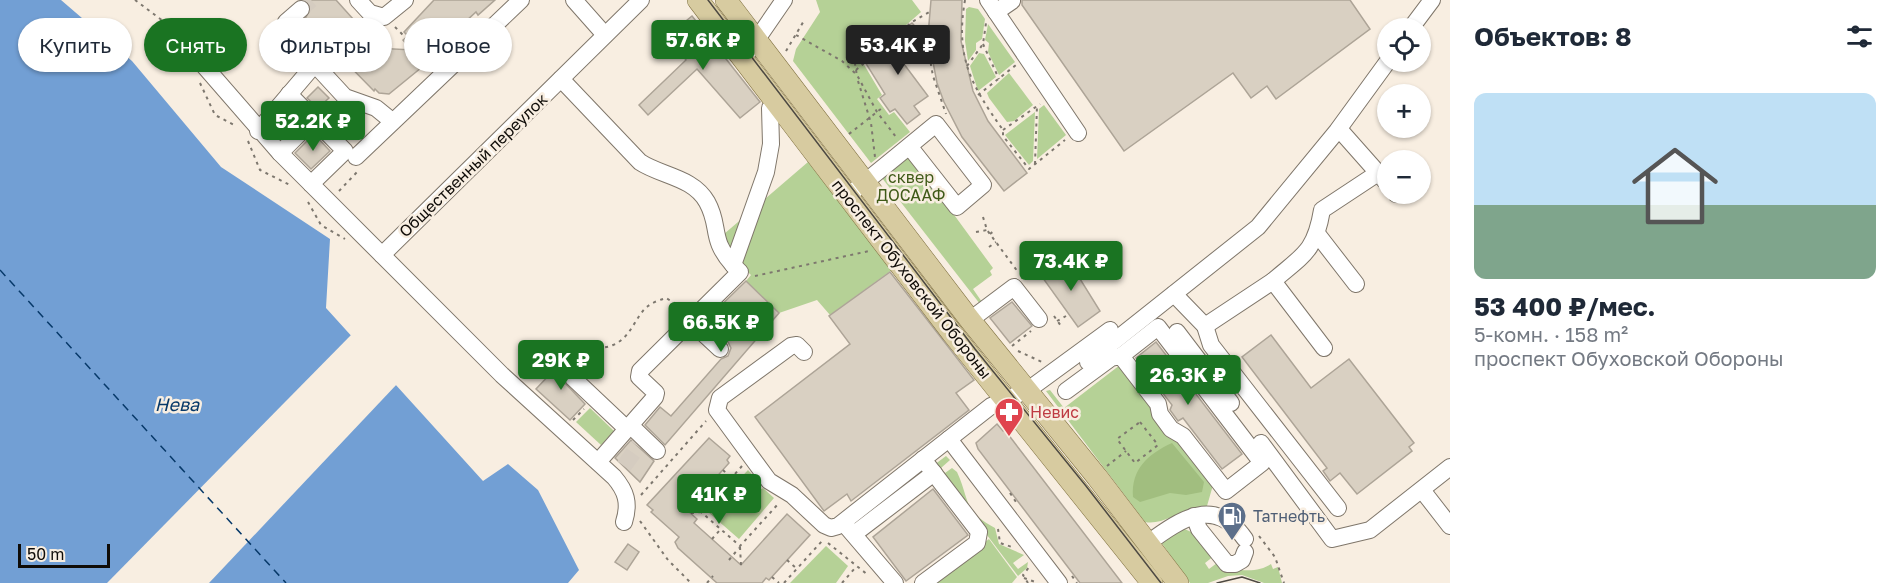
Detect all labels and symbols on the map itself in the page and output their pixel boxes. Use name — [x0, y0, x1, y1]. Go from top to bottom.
pin: 57.6K ₽ — [648, 20, 758, 71]
pin: 53.4K ₽ — [843, 25, 953, 76]
street label: Общественный переулок — [395, 89, 551, 241]
pin: 52.2K ₽ — [258, 101, 368, 152]
park label: сквер ДОСААФ — [876, 167, 946, 205]
street label: проспект Обуховской Обороны — [828, 175, 996, 383]
pin: 73.4K ₽ — [1016, 241, 1126, 292]
pin: 66.5K ₽ — [666, 302, 776, 353]
pin: 29K ₽ — [519, 340, 603, 391]
pin: 26.3K ₽ — [1133, 355, 1243, 406]
water label: Нева — [155, 393, 200, 415]
pharmacy icon: Невис — [993, 396, 1025, 438]
place label: Невис — [1030, 402, 1079, 422]
pin: 41K ₽ — [677, 474, 761, 525]
fuel station icon: Татнефть — [1216, 500, 1248, 542]
place label: Татнефть — [1253, 506, 1325, 526]
scale bar — [18, 541, 110, 568]

